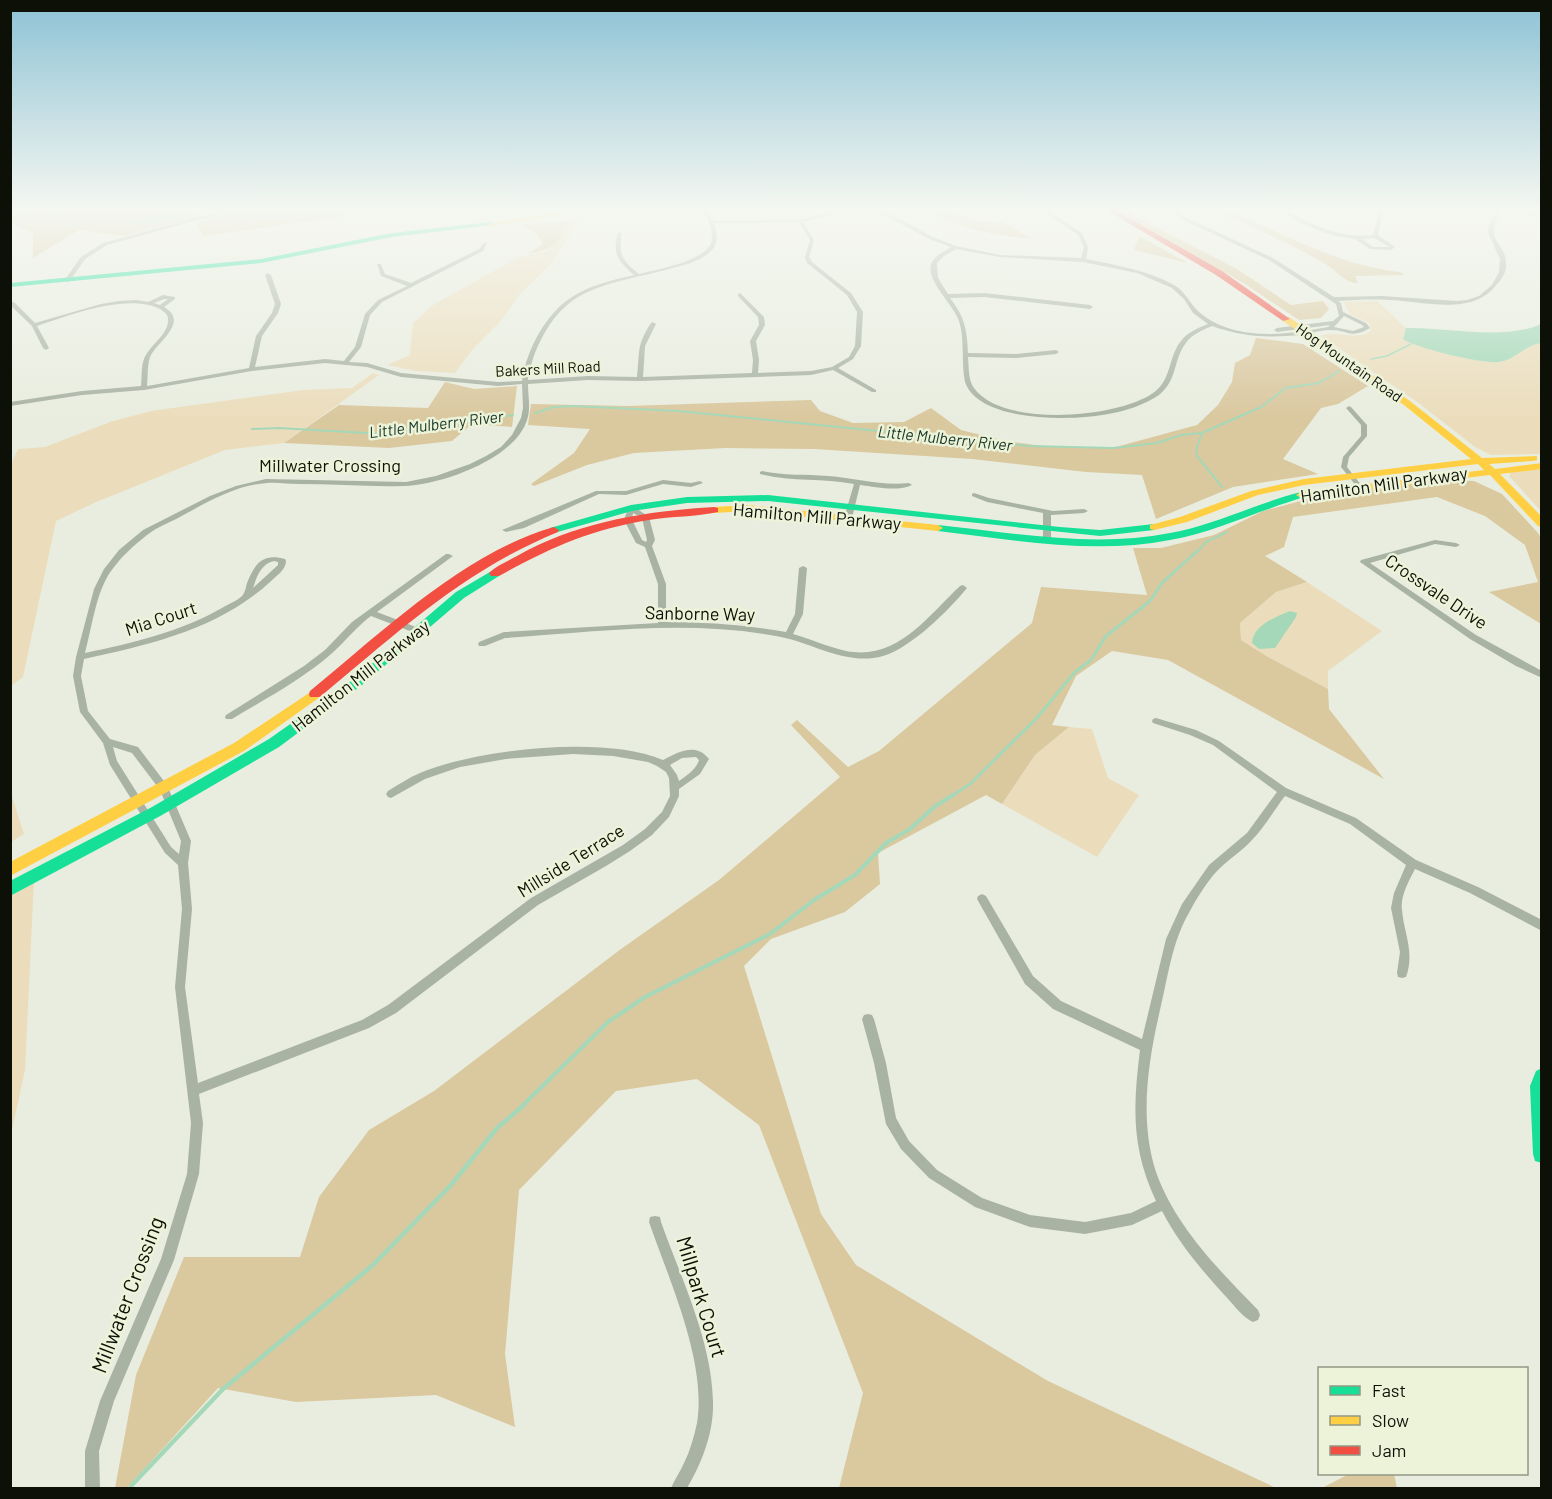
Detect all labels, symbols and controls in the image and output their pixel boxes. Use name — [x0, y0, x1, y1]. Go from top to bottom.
street label: Hog Mountain Road — [1293, 319, 1406, 405]
street label: Bakers Mill Road — [495, 356, 601, 380]
water label: Little Mulberry River — [368, 406, 506, 441]
water label: Little Mulberry River — [877, 421, 1015, 454]
street label: Millwater Crossing — [259, 454, 401, 476]
street label: Hamilton Mill Parkway — [1299, 461, 1469, 507]
street label: Hamilton Mill Parkway — [732, 498, 902, 534]
street label: Crossvale Drive — [1381, 549, 1492, 633]
street label: Mia Court — [122, 596, 199, 640]
street label: Sanborne Way — [645, 601, 755, 625]
street label: Hamilton Mill Parkway — [287, 615, 434, 736]
street label: Millside Terrace — [513, 819, 628, 902]
street label: Millwater Crossing — [85, 1213, 168, 1376]
street label: Millpark Court — [672, 1233, 733, 1360]
legend — [1318, 1367, 1528, 1475]
text: Fast — [1372, 1379, 1406, 1401]
text: Slow — [1372, 1409, 1409, 1431]
text: Jam — [1372, 1439, 1406, 1461]

